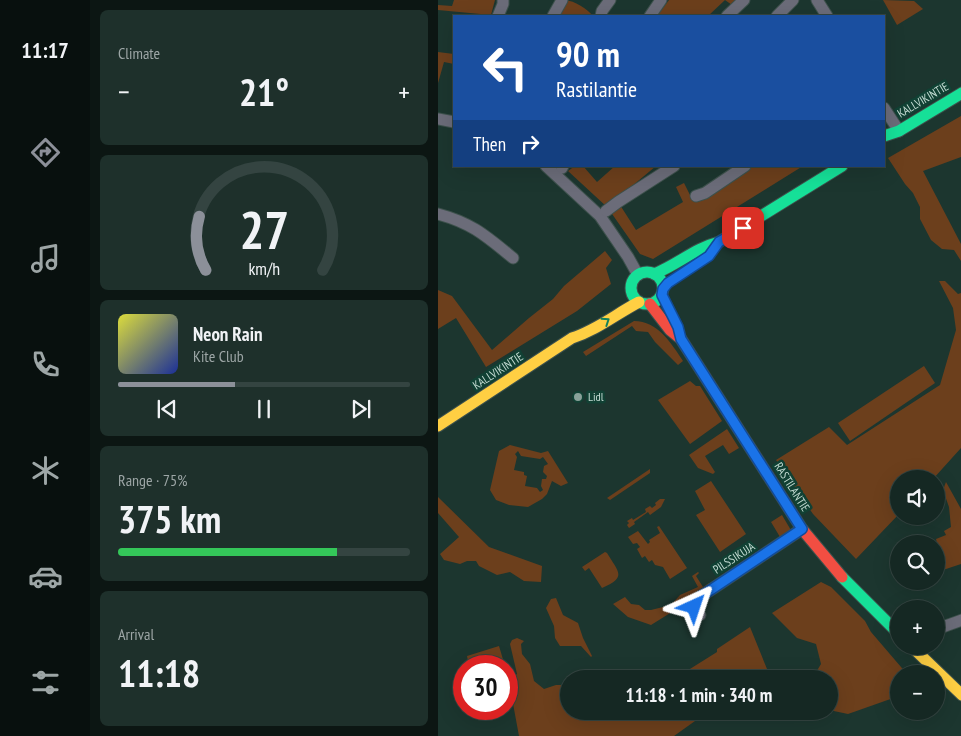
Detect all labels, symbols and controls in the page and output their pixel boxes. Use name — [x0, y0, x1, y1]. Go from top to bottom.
text: 90 m — [556, 31, 620, 77]
icon: left — [473, 35, 538, 100]
text: 11:17 — [21, 36, 69, 64]
text: Climate — [118, 43, 160, 63]
text: 21° — [239, 67, 289, 116]
text: − — [118, 73, 130, 110]
text: + — [398, 73, 410, 110]
text: Rastilantie — [556, 75, 637, 103]
street label: KALLVIKINTIE — [894, 78, 951, 121]
icon: right — [516, 130, 544, 158]
text: Then — [473, 132, 506, 156]
icon: directions — [28, 135, 63, 170]
text: 27 — [239, 196, 289, 263]
pin — [722, 207, 764, 249]
icon: arrive — [729, 214, 757, 242]
icon: music — [28, 241, 63, 276]
text: km/h — [248, 257, 280, 280]
one-way arrow — [600, 318, 610, 327]
text: Neon Rain — [193, 322, 262, 346]
text: Kite Club — [193, 346, 244, 366]
icon: phone — [28, 347, 63, 382]
street label: KALLVIKINTIE — [470, 349, 526, 392]
place label: Lidl — [588, 389, 604, 404]
marker: Lidl — [572, 391, 584, 403]
icon: previous — [153, 395, 181, 423]
icon: pause — [250, 395, 278, 423]
icon: next — [347, 395, 375, 423]
icon: climate — [28, 453, 63, 488]
street label: RASTILANTIE — [772, 459, 813, 514]
text: Range · 75% — [118, 470, 187, 490]
map controls — [890, 470, 945, 720]
button: sound — [890, 470, 945, 525]
text: 375 km — [118, 494, 221, 543]
button: search — [890, 535, 945, 590]
street label: PILSSIKUJA — [710, 538, 758, 577]
icon: car — [28, 559, 63, 594]
position arrow — [667, 580, 719, 632]
button: + — [890, 600, 945, 655]
text: Arrival — [118, 624, 154, 644]
text: 11:18 — [118, 648, 200, 697]
speed limit sign: 30 — [453, 655, 518, 720]
icon: filters — [28, 665, 63, 700]
button: − — [890, 665, 945, 720]
text: 11:18 · 1 min · 340 m — [626, 683, 772, 707]

